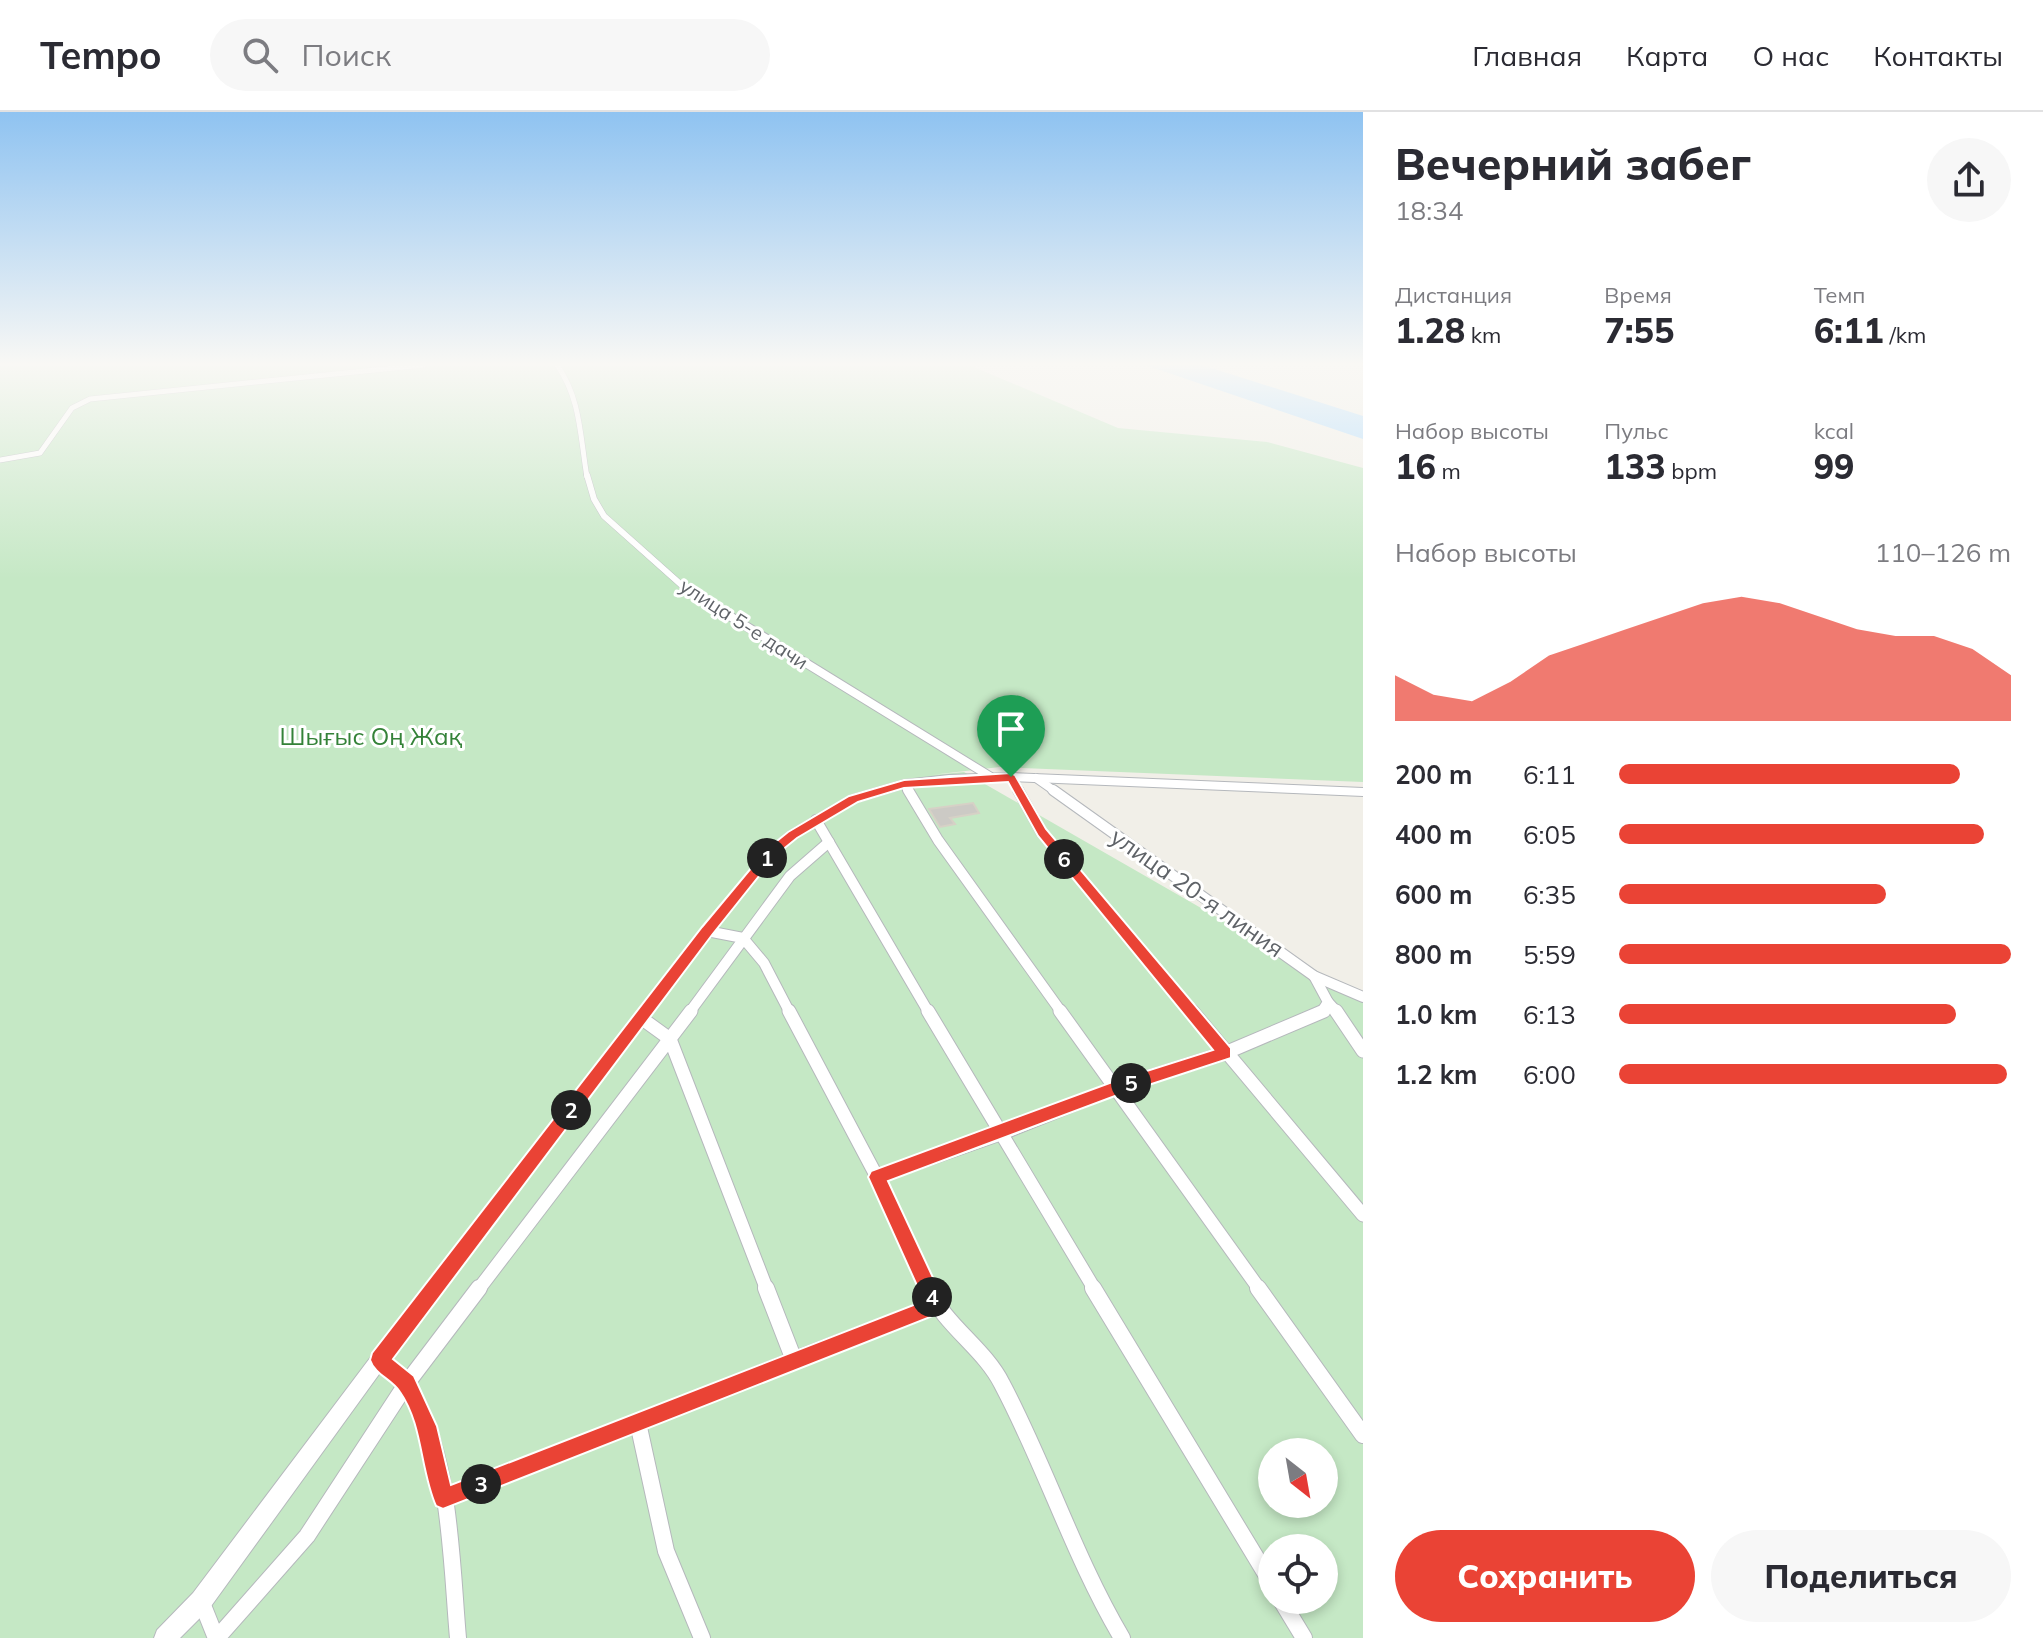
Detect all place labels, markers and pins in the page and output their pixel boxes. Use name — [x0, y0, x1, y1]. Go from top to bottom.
pin — [977, 695, 1045, 777]
pin: 1 — [747, 838, 787, 878]
pin: 6 — [1044, 839, 1084, 879]
pin: 5 — [1111, 1063, 1151, 1103]
pin: 2 — [551, 1090, 591, 1130]
pin: 4 — [912, 1277, 952, 1317]
pin: 3 — [461, 1464, 501, 1504]

